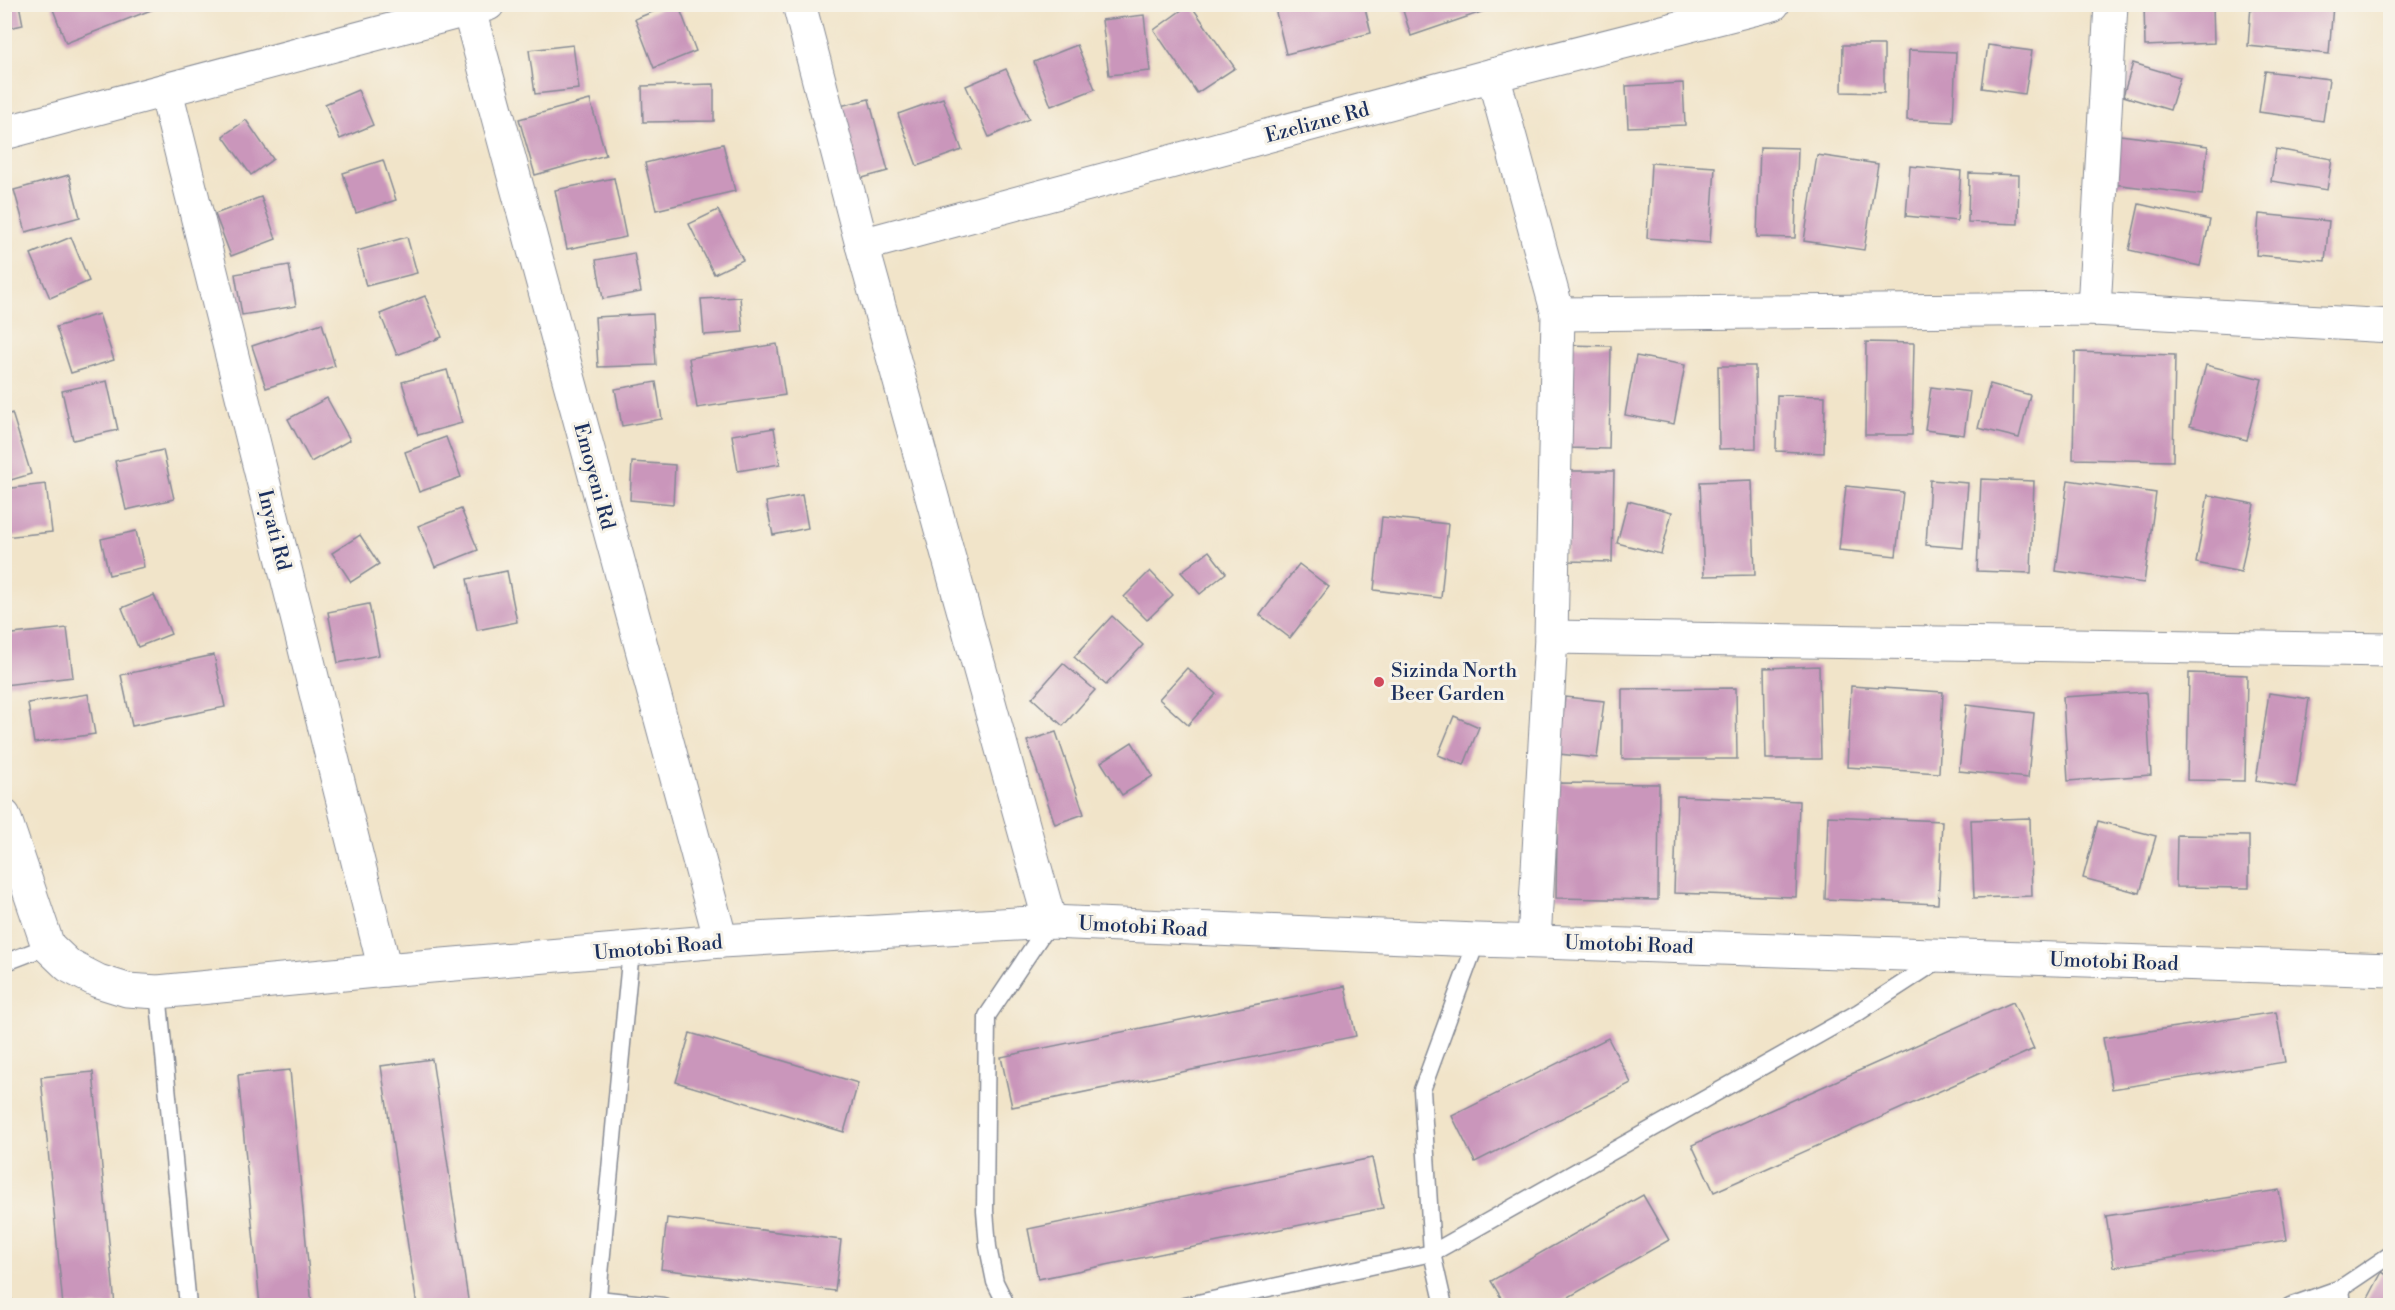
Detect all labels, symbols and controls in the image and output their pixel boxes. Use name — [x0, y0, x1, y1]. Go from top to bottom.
street label: Ezelizne Rd — [1262, 97, 1373, 149]
street label: Emoyeni Rd — [567, 420, 620, 533]
street label: Inyati Rd — [251, 488, 296, 574]
place label: Sizinda North Beer Garden — [1390, 659, 1517, 707]
marker: Sizinda North Beer Garden — [1372, 675, 1386, 689]
street label: Umotobi Road — [1078, 912, 1209, 943]
street label: Umotobi Road — [593, 930, 724, 967]
street label: Umotobi Road — [1564, 931, 1695, 960]
street label: Umotobi Road — [2049, 948, 2180, 977]

